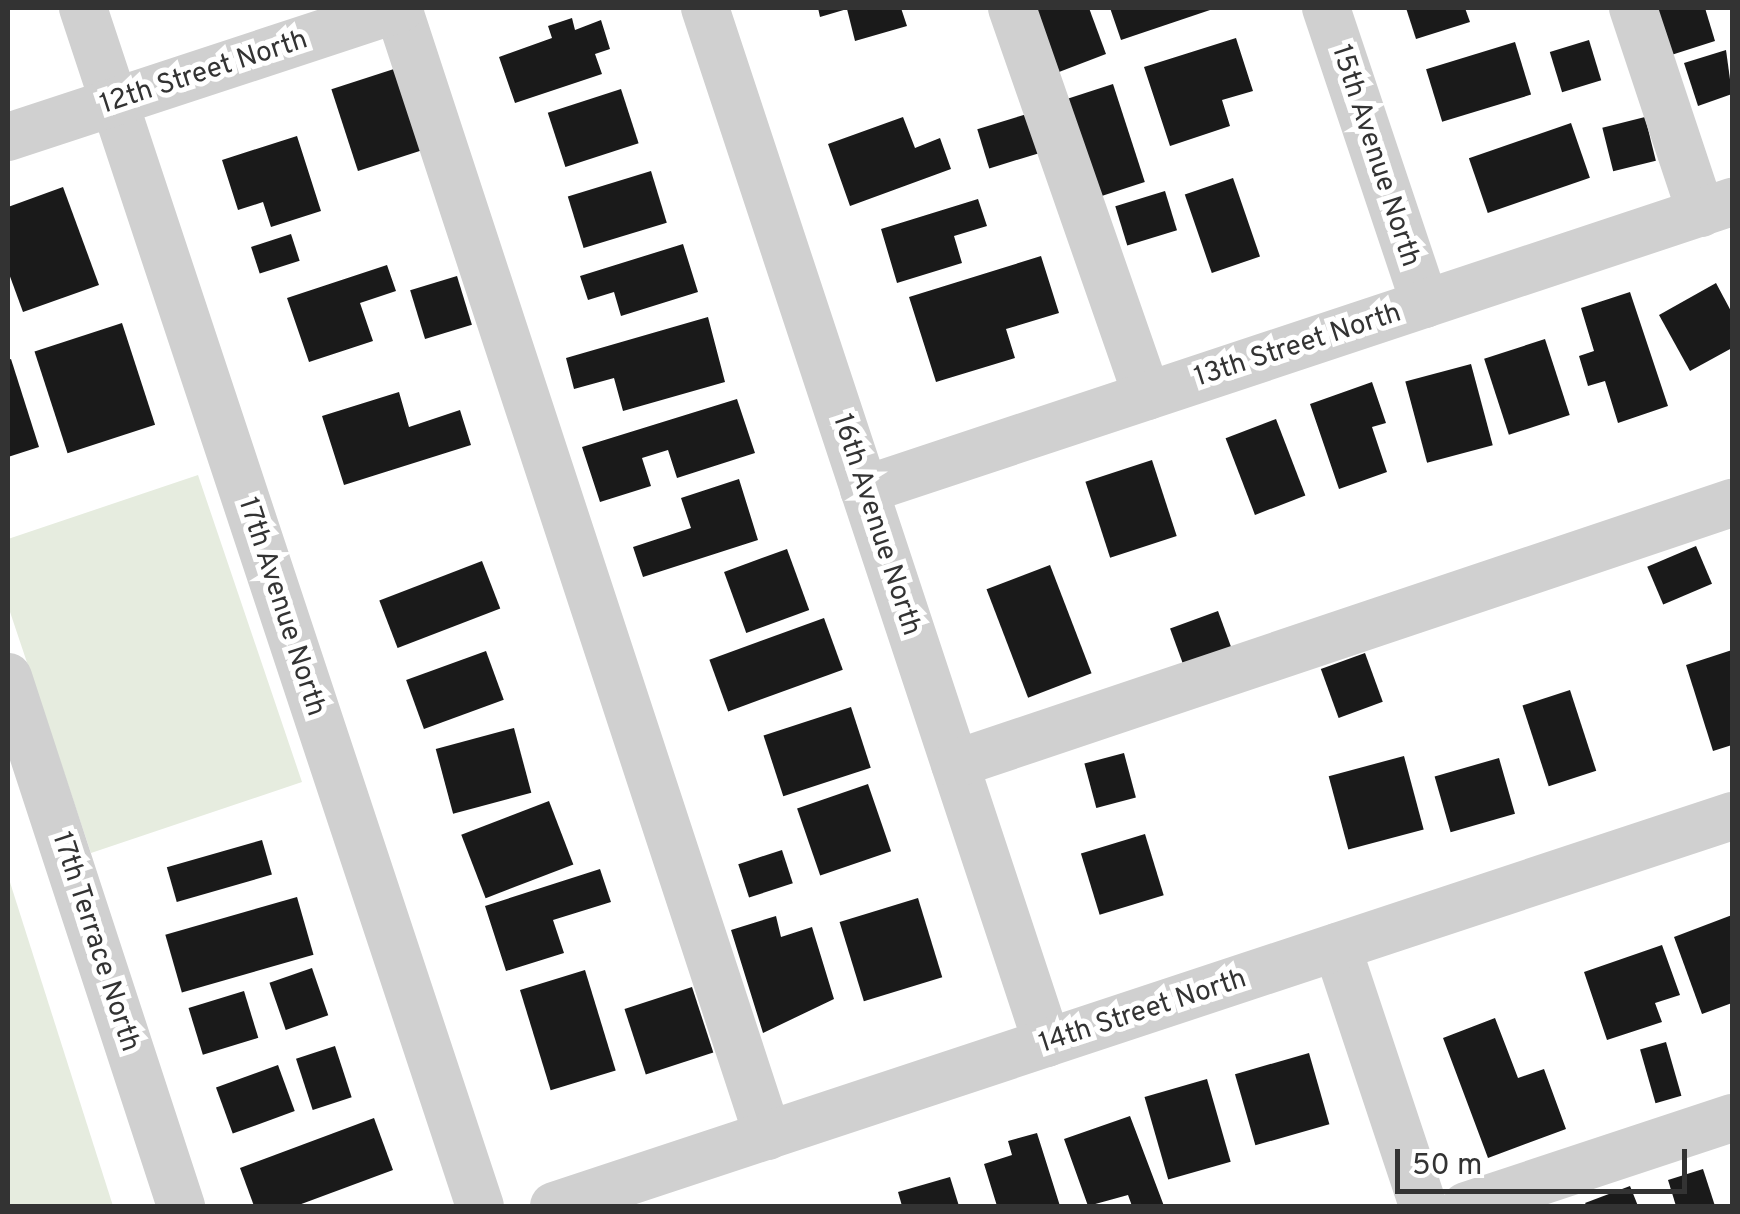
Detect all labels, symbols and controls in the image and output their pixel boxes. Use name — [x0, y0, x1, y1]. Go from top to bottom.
street label: 12th Street North — [96, 24, 312, 122]
street label: 15th Avenue North — [1323, 40, 1427, 272]
street label: 13th Street North — [1190, 297, 1406, 395]
street label: 16th Avenue North — [824, 409, 928, 641]
street label: 17th Avenue North — [230, 493, 332, 721]
street label: 17th Terrace North — [43, 827, 147, 1057]
street label: 14th Street North — [1035, 963, 1251, 1061]
scale bar — [1400, 1129, 1692, 1191]
text: 50 m — [1412, 1148, 1482, 1185]

